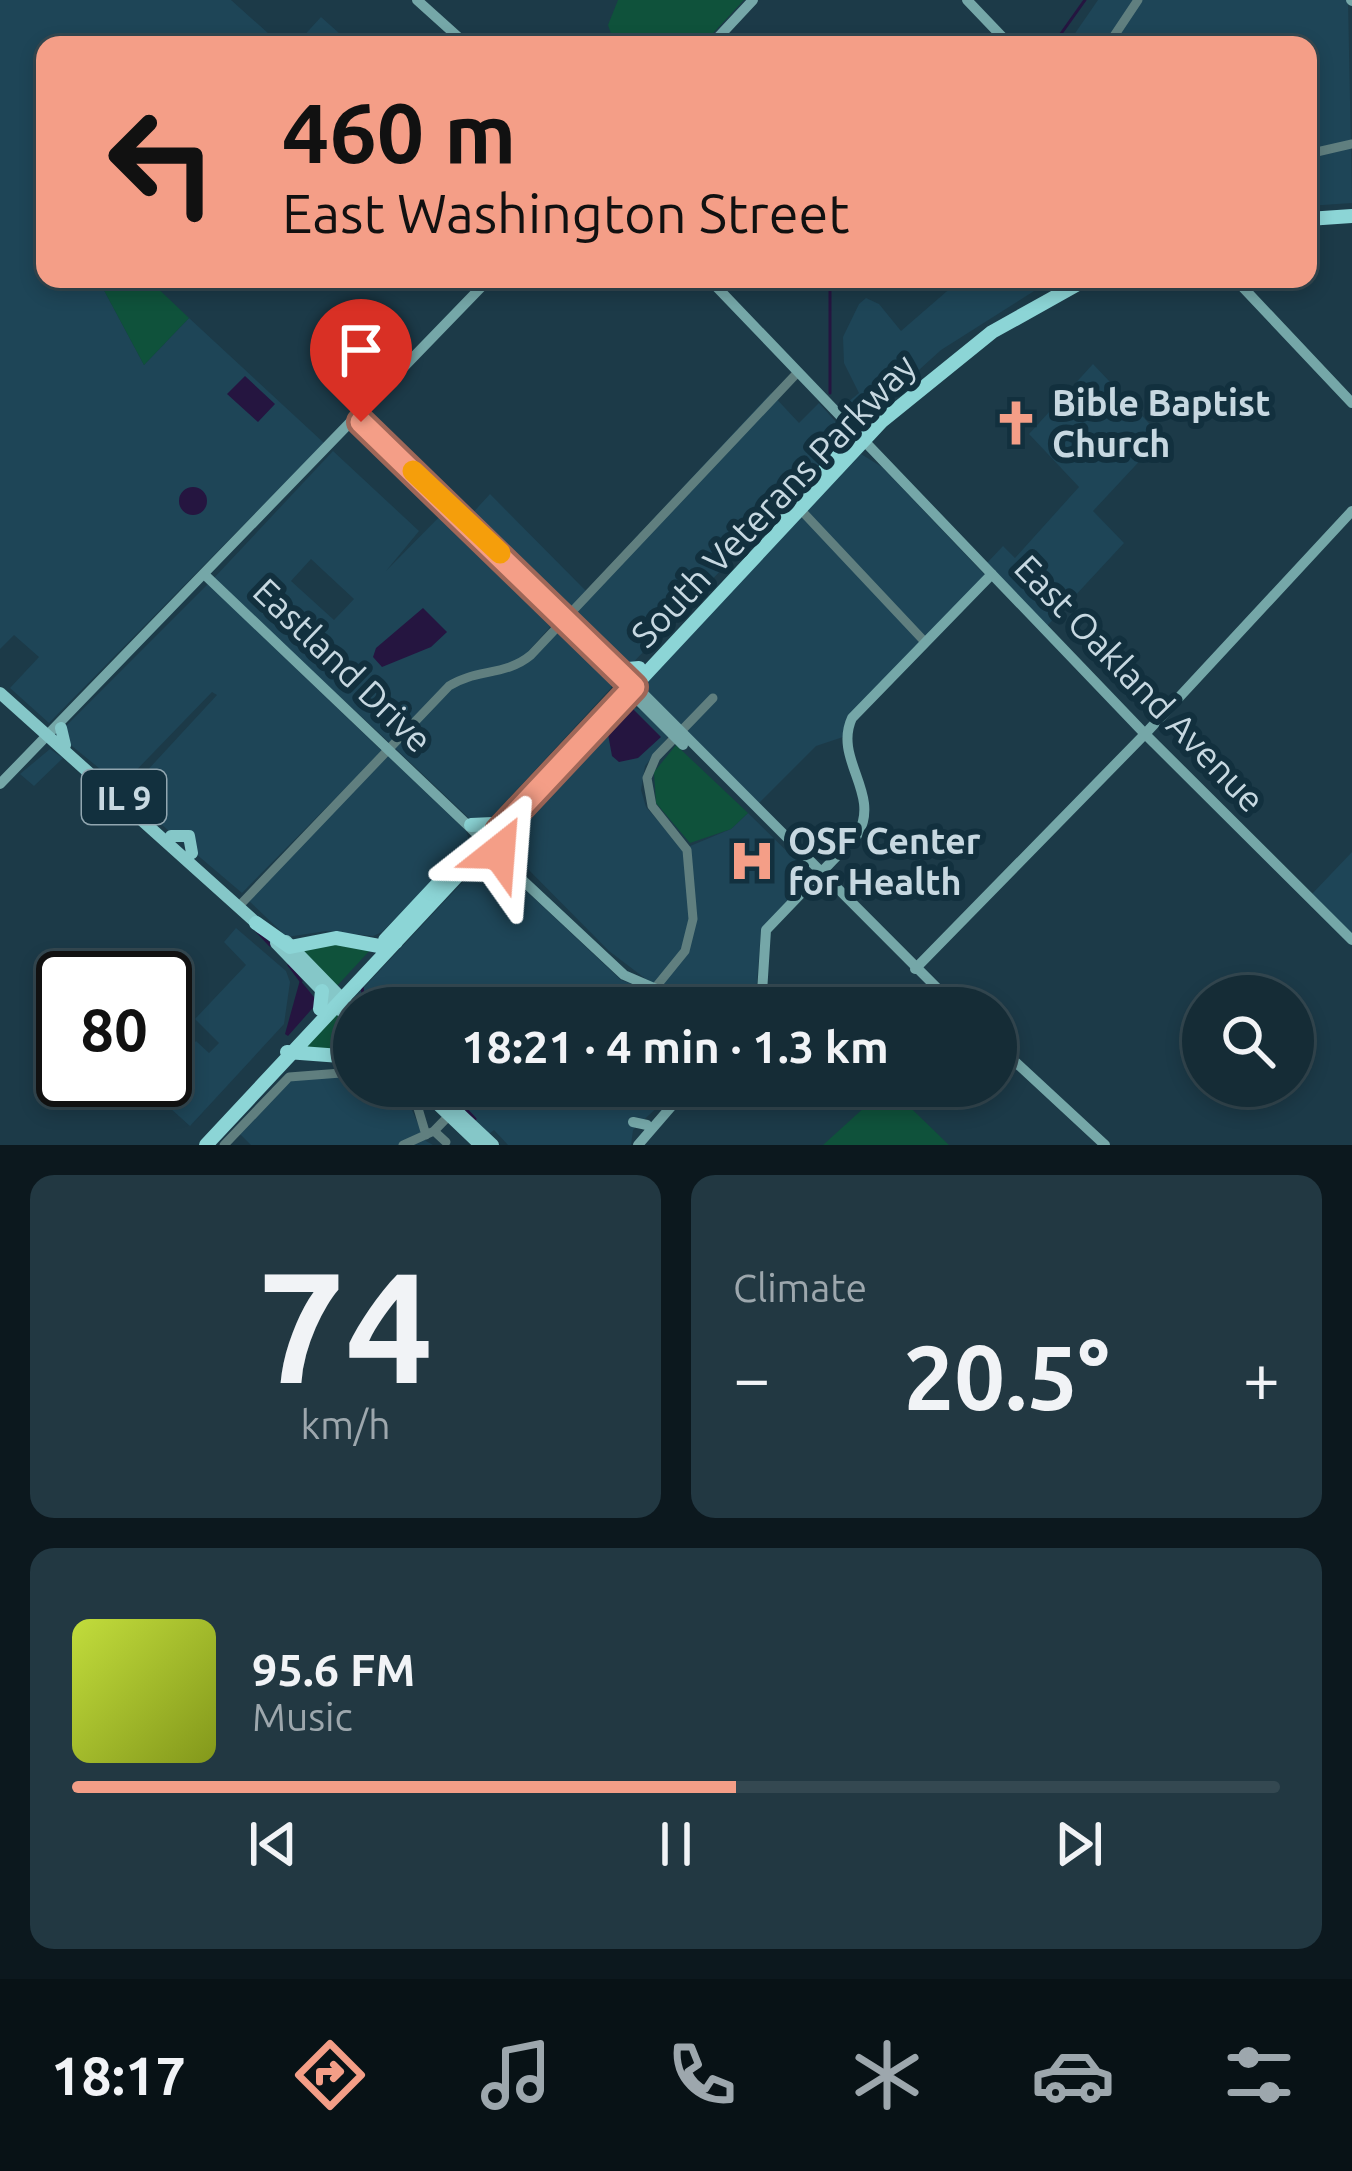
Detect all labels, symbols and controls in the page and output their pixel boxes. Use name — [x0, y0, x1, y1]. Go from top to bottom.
icon: left — [84, 84, 240, 240]
text: 460 m — [282, 85, 516, 179]
text: East Washington Street — [282, 183, 850, 243]
pin — [310, 299, 412, 422]
icon: arrive — [328, 317, 394, 383]
street label: South Veterans Parkway — [623, 345, 923, 655]
place label: Bible Baptist Church — [1052, 382, 1271, 464]
church icon: Bible Baptist Church — [991, 398, 1041, 448]
street label: East Oakland Avenue — [1007, 546, 1273, 820]
street label: Eastland Drive — [246, 570, 440, 760]
road number: IL 9 — [82, 770, 166, 824]
position arrow — [436, 789, 562, 915]
place label: OSF Center for Health — [788, 820, 981, 902]
hospital icon: OSF Center for Health — [727, 836, 777, 886]
speed limit sign: 80 — [36, 951, 192, 1107]
map controls — [1182, 975, 1314, 1107]
button: search — [1182, 975, 1314, 1107]
text: 18:21 · 4 min · 1.3 km — [461, 1021, 889, 1072]
text: 74 — [258, 1238, 433, 1412]
text: Climate — [733, 1266, 867, 1309]
text: 20.5° — [903, 1326, 1110, 1427]
text: − — [733, 1340, 770, 1414]
text: + — [1243, 1340, 1280, 1414]
text: km/h — [300, 1403, 391, 1446]
text: 95.6 FM — [252, 1644, 415, 1695]
text: Music — [252, 1695, 353, 1738]
icon: previous — [240, 1811, 306, 1877]
icon: pause — [643, 1811, 709, 1877]
icon: next — [1046, 1811, 1112, 1877]
icon: directions — [288, 2033, 372, 2117]
icon: music — [474, 2033, 558, 2117]
icon: phone — [660, 2033, 744, 2117]
icon: climate — [845, 2033, 929, 2117]
icon: car — [1031, 2033, 1115, 2117]
icon: filters — [1217, 2033, 1301, 2117]
text: 18:17 — [51, 2045, 186, 2105]

